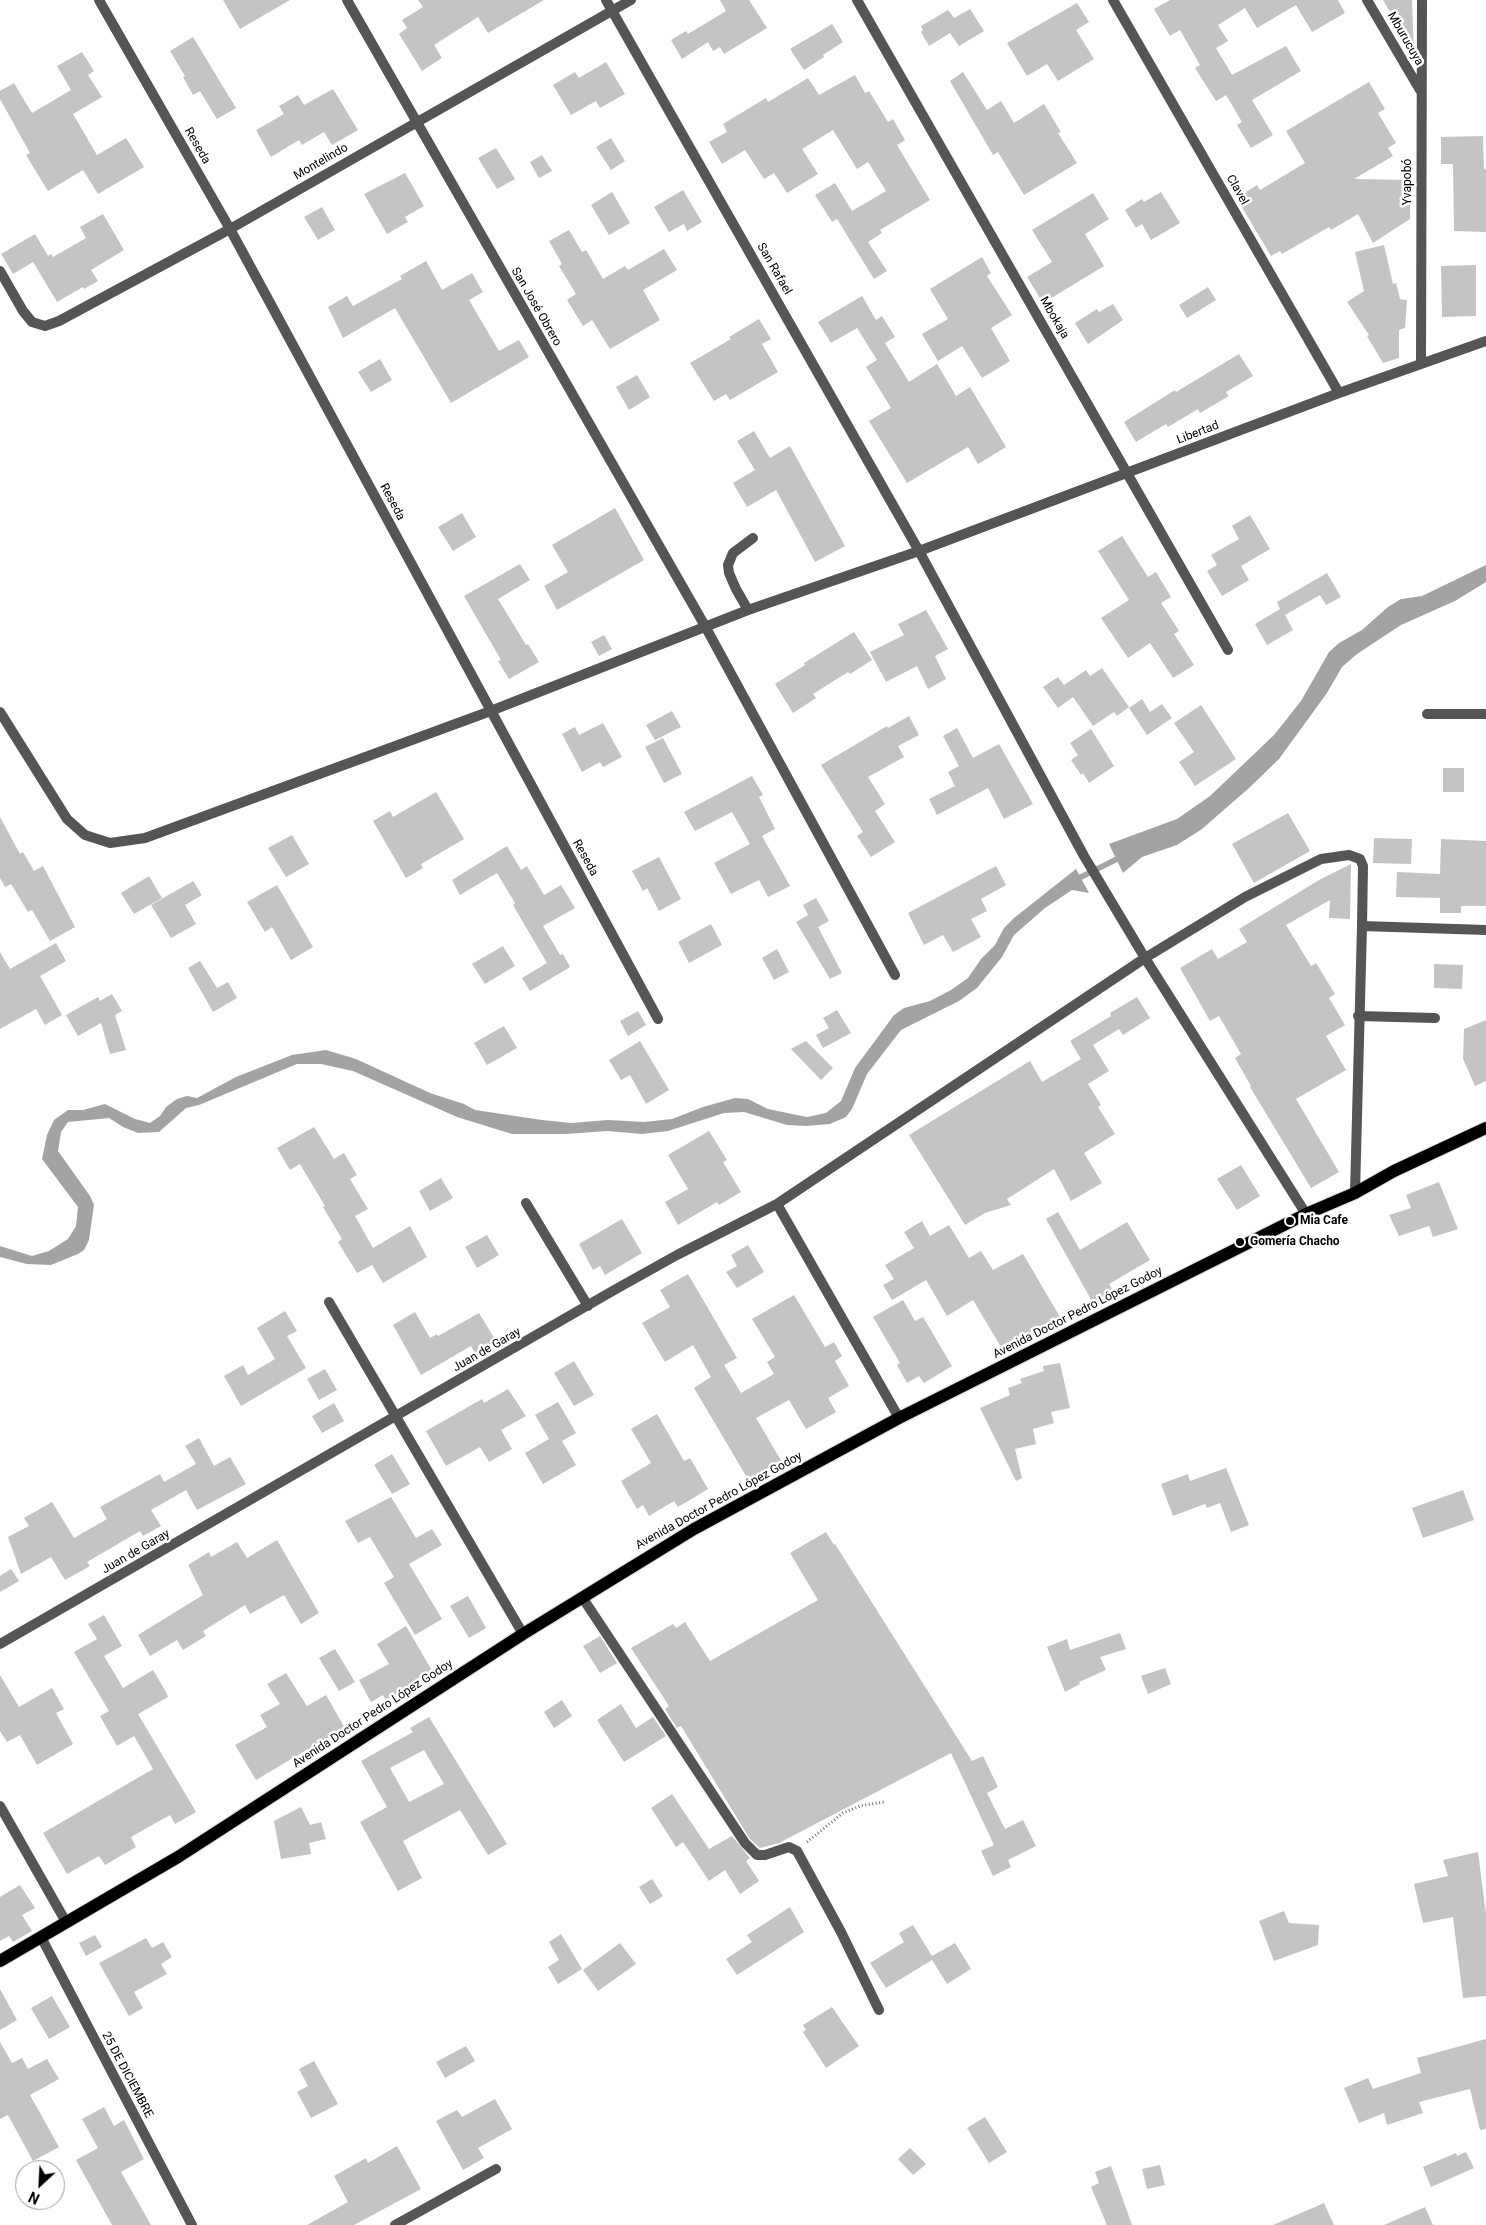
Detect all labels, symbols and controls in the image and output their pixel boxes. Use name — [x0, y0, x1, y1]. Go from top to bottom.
street label: Mburucuya — [1384, 10, 1426, 68]
street label: Reseda — [181, 125, 213, 167]
street label: Montelindo — [291, 141, 351, 183]
street label: Yvapobó — [1401, 159, 1415, 205]
street label: Clavel — [1223, 172, 1251, 208]
street label: San Rafael — [753, 241, 795, 297]
street label: San José Obrero — [508, 265, 564, 349]
street label: Mbokaja — [1036, 294, 1072, 342]
street label: Libertad — [1175, 418, 1221, 448]
street label: Reseda — [376, 481, 408, 523]
street label: Reseda — [569, 837, 601, 879]
place label: Mia Cafe — [1300, 1214, 1348, 1228]
marker: Mia Cafe — [1284, 1215, 1296, 1227]
place label: Gomería Chacho — [1250, 1235, 1340, 1249]
marker: Gomería Chacho — [1234, 1236, 1246, 1248]
street label: Avenida Doctor Pedro López Godoy — [991, 1264, 1165, 1362]
street label: Juan de Garay — [450, 1325, 524, 1375]
street label: Avenida Doctor Pedro López Godoy — [633, 1449, 805, 1553]
street label: Juan de Garay — [99, 1527, 173, 1577]
street label: Avenida Doctor Pedro López Godoy — [290, 1657, 456, 1771]
street label: 25 DE DICIEMBRE — [98, 2030, 156, 2120]
north arrow — [15, 2160, 65, 2210]
text: N — [26, 2188, 42, 2207]

